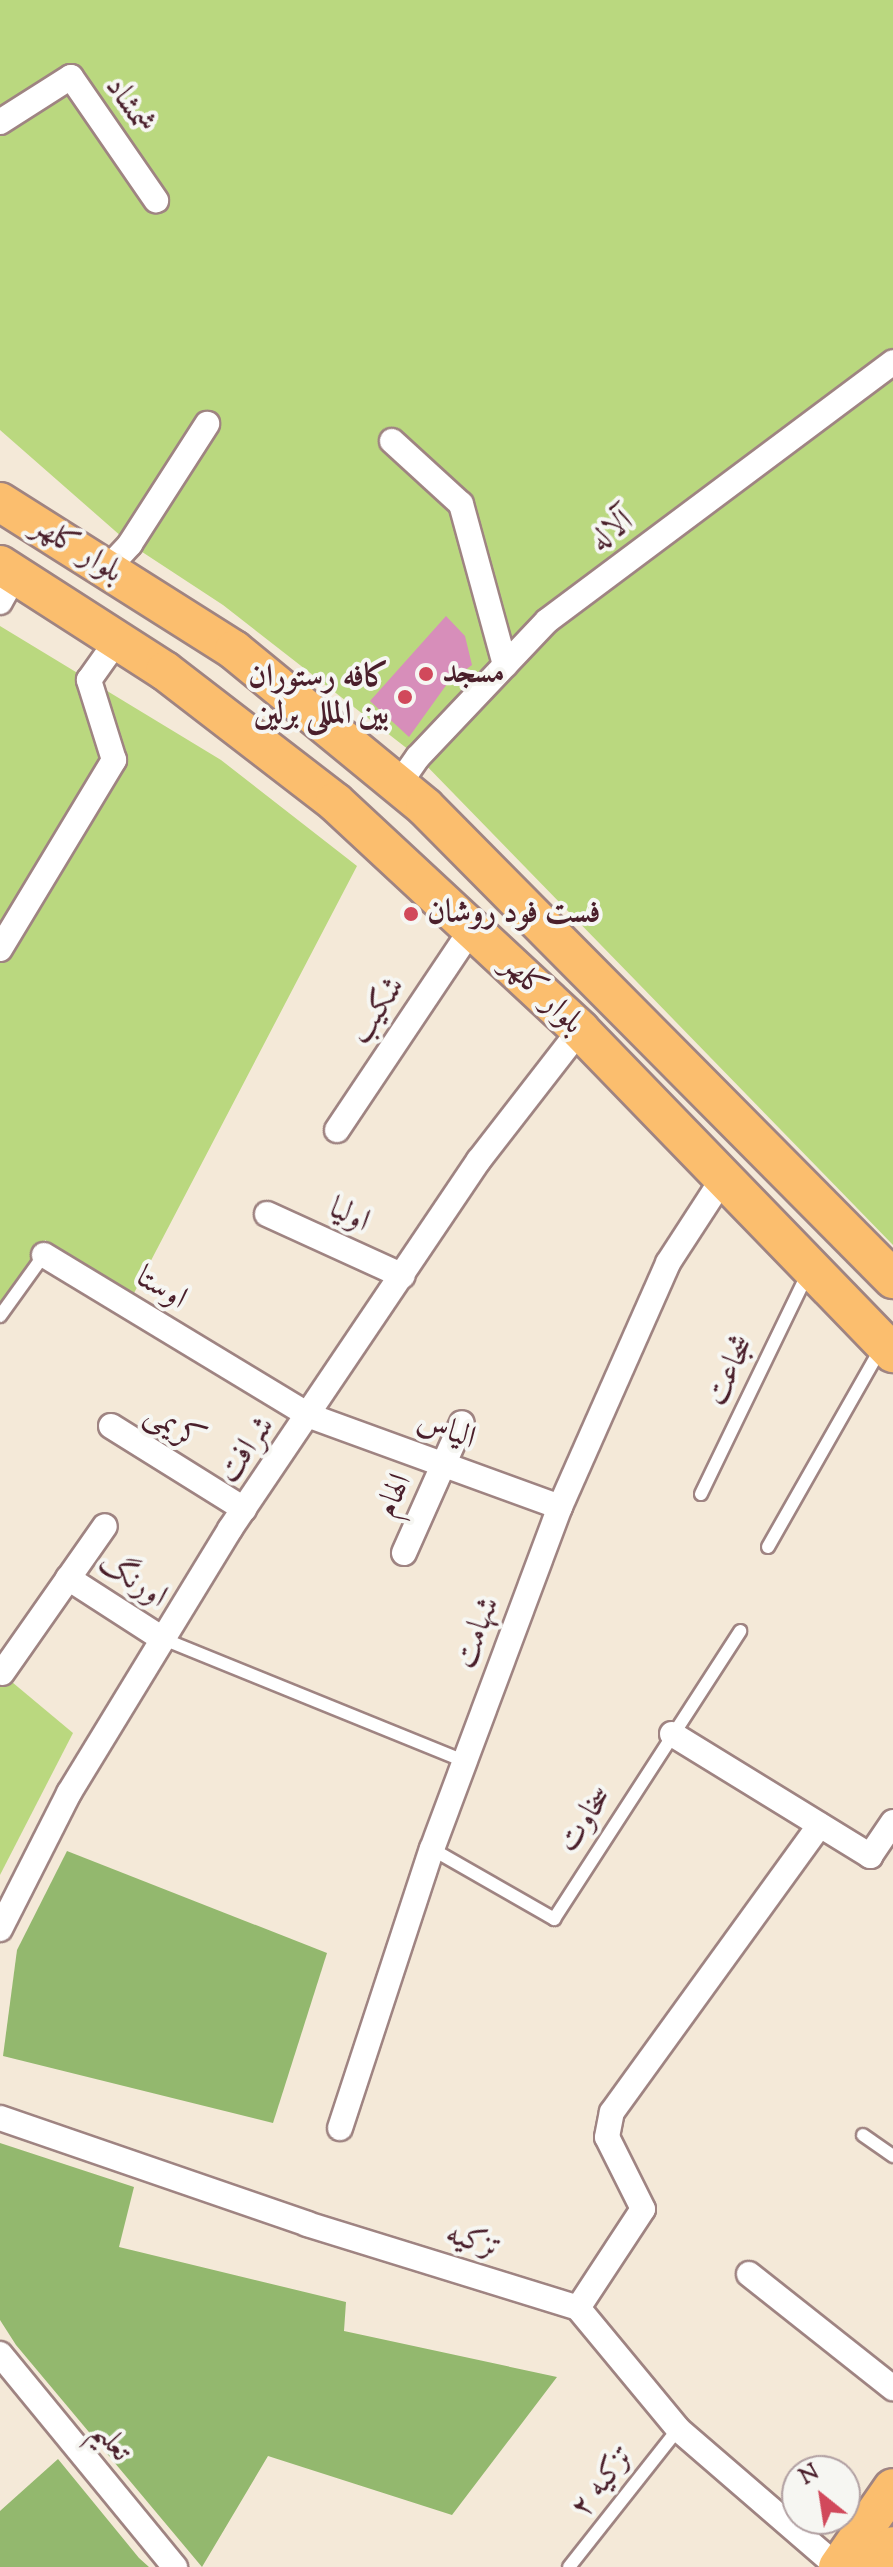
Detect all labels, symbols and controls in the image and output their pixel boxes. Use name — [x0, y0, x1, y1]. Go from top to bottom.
street label: شمشاد — [95, 69, 163, 143]
street label: آلاله — [583, 503, 641, 561]
street label: بلوار کلهر — [25, 507, 129, 593]
place label: مسجد — [442, 655, 505, 693]
place label: کافه رستوران بین المللی برلین — [248, 660, 389, 735]
marker: مسجد — [417, 665, 435, 683]
marker: کافه رستوران بین المللی برلین — [396, 688, 414, 706]
place label: فست فود روشان — [427, 895, 601, 933]
marker: فست فود روشان — [402, 905, 420, 923]
street label: بلوار کلهر — [493, 947, 591, 1043]
street label: شکیب — [342, 970, 414, 1052]
street label: اولیا — [323, 1190, 375, 1242]
street label: اوستا — [128, 1259, 194, 1319]
street label: شجاعت — [698, 1330, 764, 1412]
street label: کریمی — [137, 1395, 211, 1461]
street label: الیاس — [412, 1403, 480, 1459]
street label: شرافت — [210, 1409, 284, 1491]
street label: الهام — [369, 1468, 421, 1524]
street label: اورنگ — [90, 1545, 174, 1617]
street label: شهامت — [447, 1592, 509, 1674]
street label: سخاوت — [550, 1779, 622, 1861]
street label: تزکیه — [441, 2215, 505, 2269]
street label: تعلیم — [83, 2414, 139, 2470]
street label: تزکیه ۲ — [563, 2438, 643, 2526]
north arrow — [781, 2455, 861, 2535]
text: N — [794, 2458, 826, 2494]

